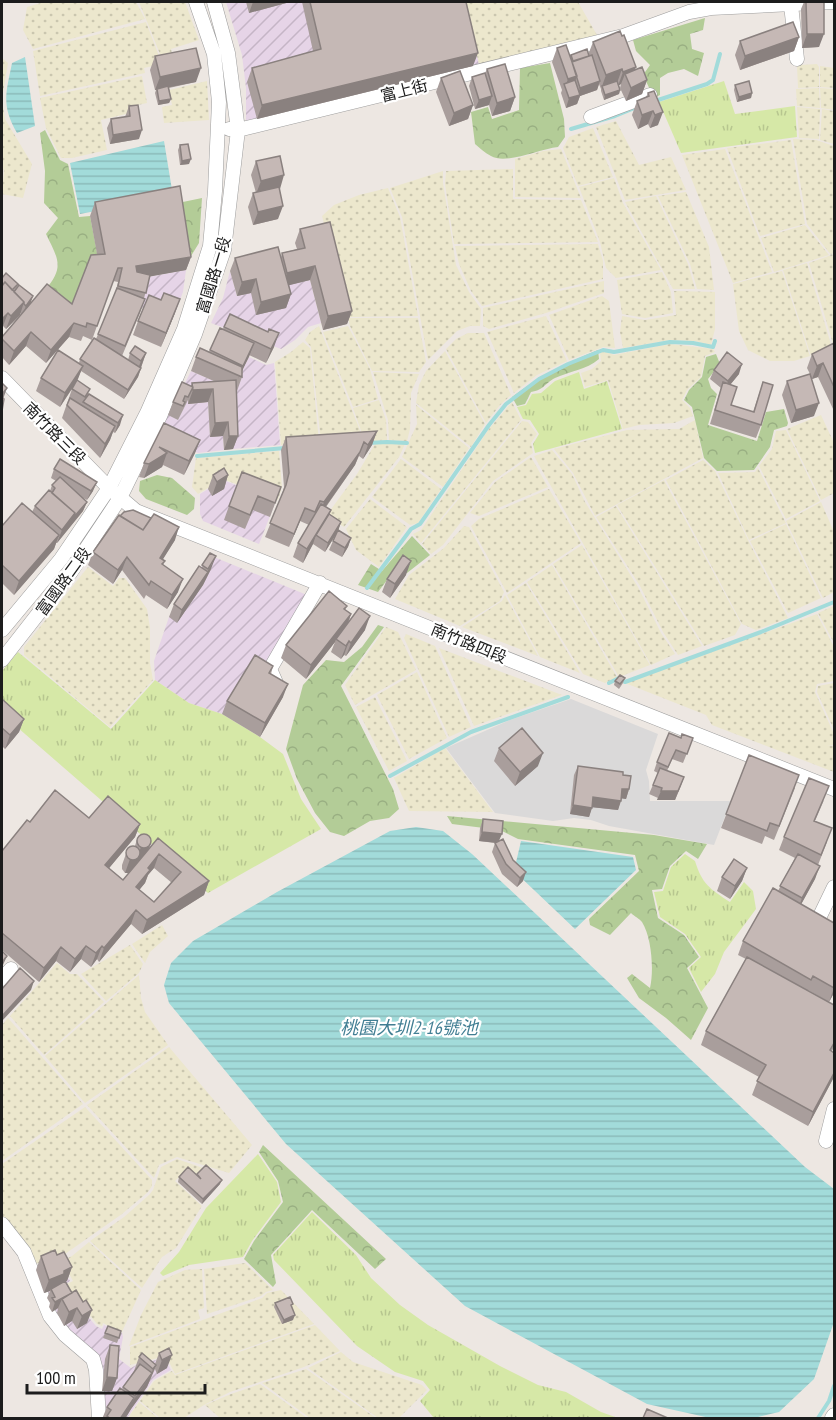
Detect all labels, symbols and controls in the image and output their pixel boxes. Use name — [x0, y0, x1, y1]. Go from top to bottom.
street label: 富上街 — [378, 74, 430, 106]
street label: 富國路一段 — [192, 234, 234, 316]
street label: 南竹路三段 — [20, 398, 90, 468]
street label: 富國路二段 — [31, 543, 95, 619]
street label: 南竹路四段 — [428, 619, 510, 667]
water label: 桃園大圳2-16號池 — [340, 1016, 480, 1039]
scale bar — [27, 1357, 206, 1395]
text: 100 m — [36, 1366, 76, 1389]

